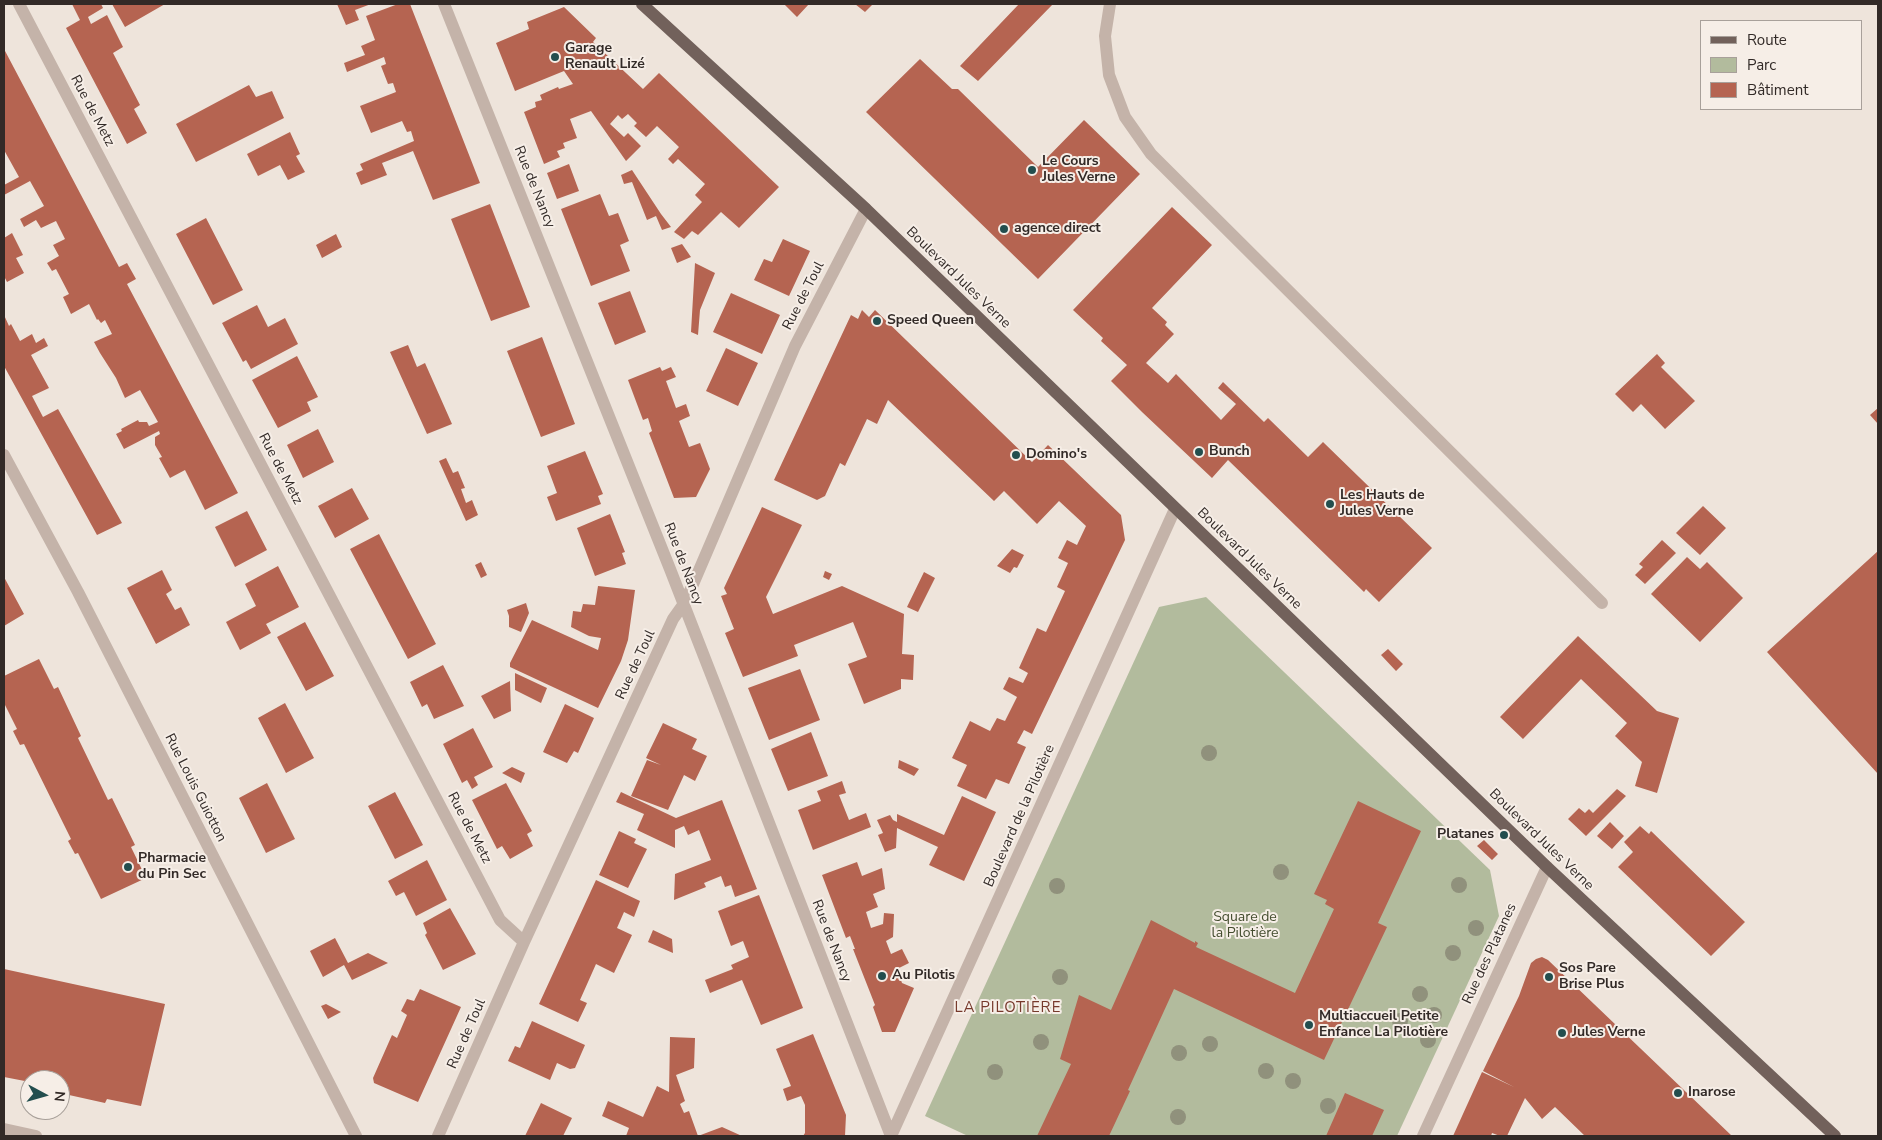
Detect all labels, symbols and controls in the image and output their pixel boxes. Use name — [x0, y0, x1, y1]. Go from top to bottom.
legend — [1700, 20, 1862, 110]
text: Route — [1747, 30, 1787, 50]
place label: Garage Renault Lizé — [565, 41, 645, 74]
marker: Garage Renault Lizé — [549, 51, 561, 63]
text: Parc — [1747, 55, 1776, 75]
street label: Rue de Metz — [66, 73, 118, 149]
text: Bâtiment — [1747, 80, 1808, 100]
street label: Rue de Nancy — [510, 144, 558, 230]
place label: Le Cours Jules Verne — [1042, 154, 1116, 186]
marker: Le Cours Jules Verne — [1026, 164, 1038, 176]
place label: agence direct — [1014, 221, 1101, 237]
marker: agence direct — [998, 223, 1010, 235]
street label: Boulevard Jules Verne — [902, 224, 1014, 332]
street label: Rue de Toul — [780, 259, 828, 333]
place label: Speed Queen — [887, 313, 974, 329]
marker: Speed Queen — [871, 315, 883, 327]
street label: Rue de Metz — [254, 431, 306, 507]
place label: Bunch — [1209, 444, 1250, 460]
marker: Bunch — [1193, 446, 1205, 458]
place label: Domino's — [1026, 447, 1087, 463]
marker: Domino's — [1010, 449, 1022, 461]
place label: Les Hauts de Jules Verne — [1340, 488, 1425, 520]
marker: Les Hauts de Jules Verne — [1324, 498, 1336, 510]
street label: Boulevard Jules Verne — [1193, 505, 1305, 613]
street label: Rue de Nancy — [660, 520, 706, 608]
street label: Rue de Toul — [613, 628, 659, 702]
street label: Rue Louis Guiotton — [160, 731, 230, 845]
street label: Boulevard de la Pilotière — [981, 742, 1059, 890]
street label: Boulevard Jules Verne — [1485, 786, 1597, 894]
street label: Rue de Metz — [443, 790, 495, 866]
place label: Platanes — [1437, 827, 1494, 843]
marker: Platanes — [1498, 829, 1510, 841]
place label: Pharmacie du Pin Sec — [138, 851, 206, 884]
marker: Pharmacie du Pin Sec — [122, 861, 134, 873]
street label: Rue de Nancy — [808, 897, 854, 985]
street label: Rue des Platanes — [1459, 901, 1521, 1007]
park label: Square de la Pilotière — [1211, 910, 1279, 942]
place label: Sos Pare Brise Plus — [1559, 961, 1624, 994]
place label: Au Pilotis — [892, 968, 955, 984]
marker: Au Pilotis — [876, 970, 888, 982]
marker: Sos Pare Brise Plus — [1543, 971, 1555, 983]
street label: Rue de Toul — [444, 997, 490, 1071]
district label: LA PILOTIÈRE — [953, 999, 1063, 1017]
place label: Multiaccueil Petite Enfance La Pilotière — [1319, 1009, 1448, 1042]
marker: Multiaccueil Petite Enfance La Pilotière — [1303, 1019, 1315, 1031]
place label: Jules Verne — [1572, 1025, 1646, 1041]
marker: Jules Verne — [1556, 1027, 1568, 1039]
north arrow — [20, 1070, 70, 1120]
place label: Inarose — [1688, 1085, 1736, 1101]
marker: Inarose — [1672, 1087, 1684, 1099]
text: N — [49, 1090, 69, 1103]

